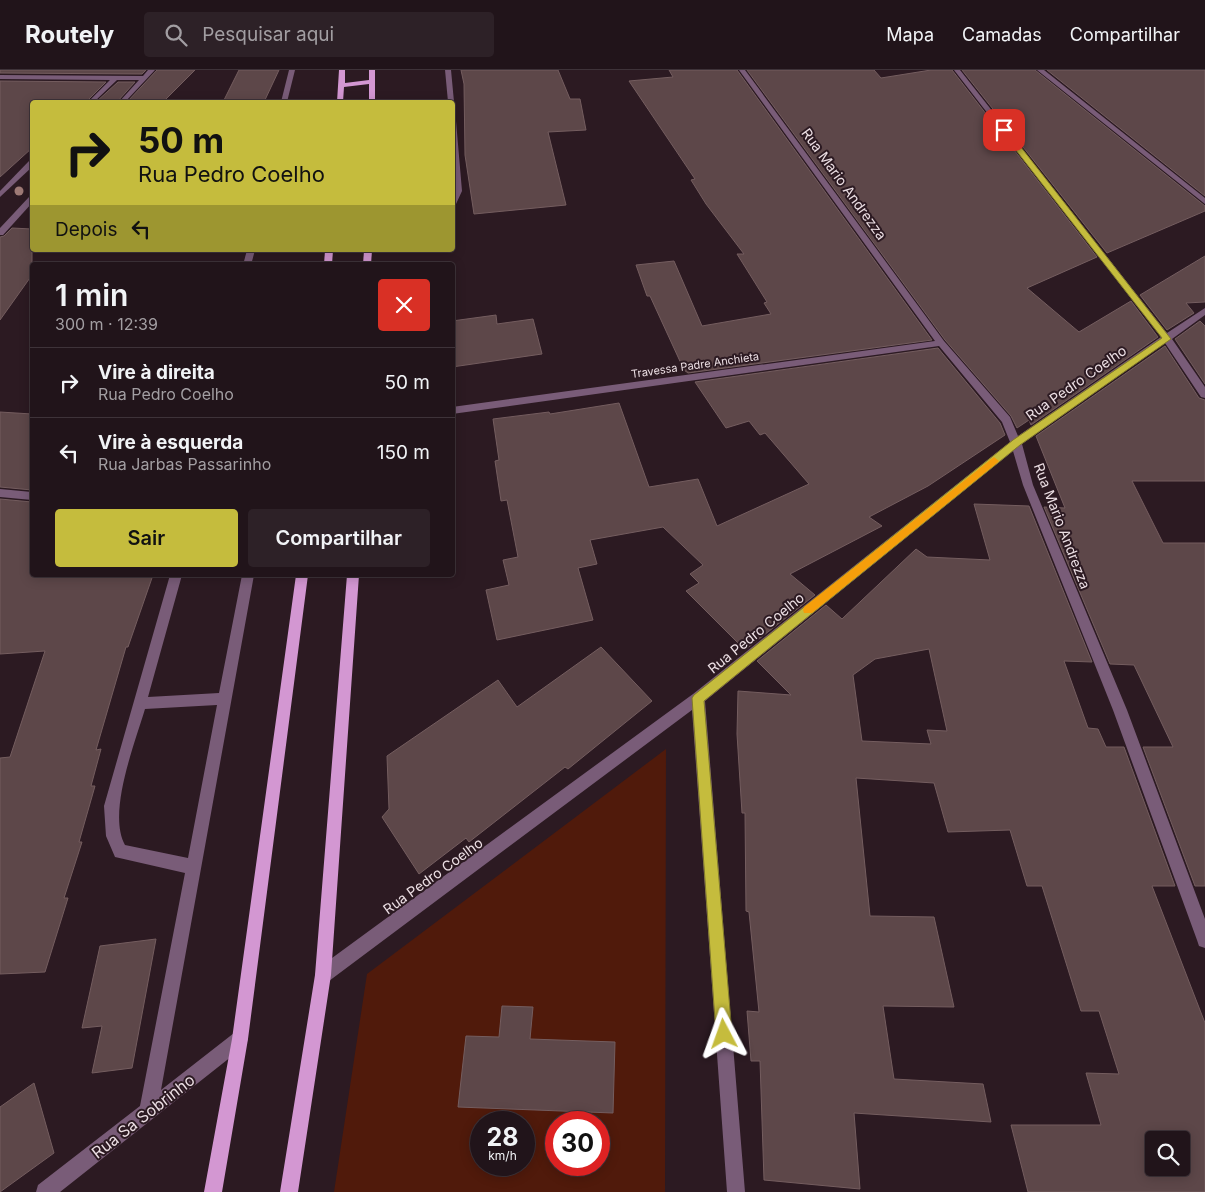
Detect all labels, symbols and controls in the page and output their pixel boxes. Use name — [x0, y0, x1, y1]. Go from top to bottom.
search box — [144, 12, 494, 57]
text: Routely — [25, 20, 114, 49]
icon: search — [162, 21, 190, 49]
text: Pesquisar aqui — [202, 23, 334, 46]
text: Mapa — [886, 24, 934, 45]
text: Camadas — [962, 24, 1042, 45]
text: Compartilhar — [1070, 24, 1180, 45]
pin — [983, 109, 1025, 151]
icon: arrive — [990, 116, 1018, 144]
text: 50 m — [138, 119, 224, 161]
icon: right — [55, 120, 120, 185]
street label: Rua Mario Andrezza — [798, 125, 891, 243]
text: Rua Pedro Coelho — [138, 161, 325, 187]
icon: left — [127, 215, 155, 243]
text: Depois — [55, 218, 117, 241]
text: 1 min — [55, 277, 128, 313]
button: close — [378, 279, 430, 331]
text: 300 m · 12:39 — [55, 314, 158, 334]
street label: Rua Pedro Coelho — [1022, 342, 1129, 424]
street label: Travessa Padre Anchieta — [630, 349, 760, 381]
text: Vire à direita — [98, 361, 215, 384]
icon: right — [55, 369, 83, 397]
text: 50 m — [384, 371, 430, 394]
text: Rua Pedro Coelho — [98, 384, 234, 404]
text: Vire à esquerda — [98, 431, 243, 454]
icon: left — [55, 439, 83, 467]
text: 150 m — [377, 441, 430, 464]
text: Rua Jarbas Passarinho — [98, 454, 271, 474]
street label: Rua Mario Andrezza — [1031, 460, 1094, 591]
button: Sair — [55, 509, 238, 567]
button: Compartilhar — [248, 509, 430, 567]
street label: Rua Pedro Coelho — [704, 589, 807, 677]
street label: Rua Pedro Coelho — [380, 834, 486, 917]
position arrow — [697, 1007, 749, 1059]
street label: Rua Sa Sobrinho — [87, 1070, 199, 1162]
speed limit sign: 30 — [545, 1111, 610, 1176]
text: 28 — [486, 1122, 519, 1152]
map controls — [1145, 1131, 1190, 1176]
button: search — [1145, 1131, 1190, 1176]
text: km/h — [488, 1148, 517, 1163]

